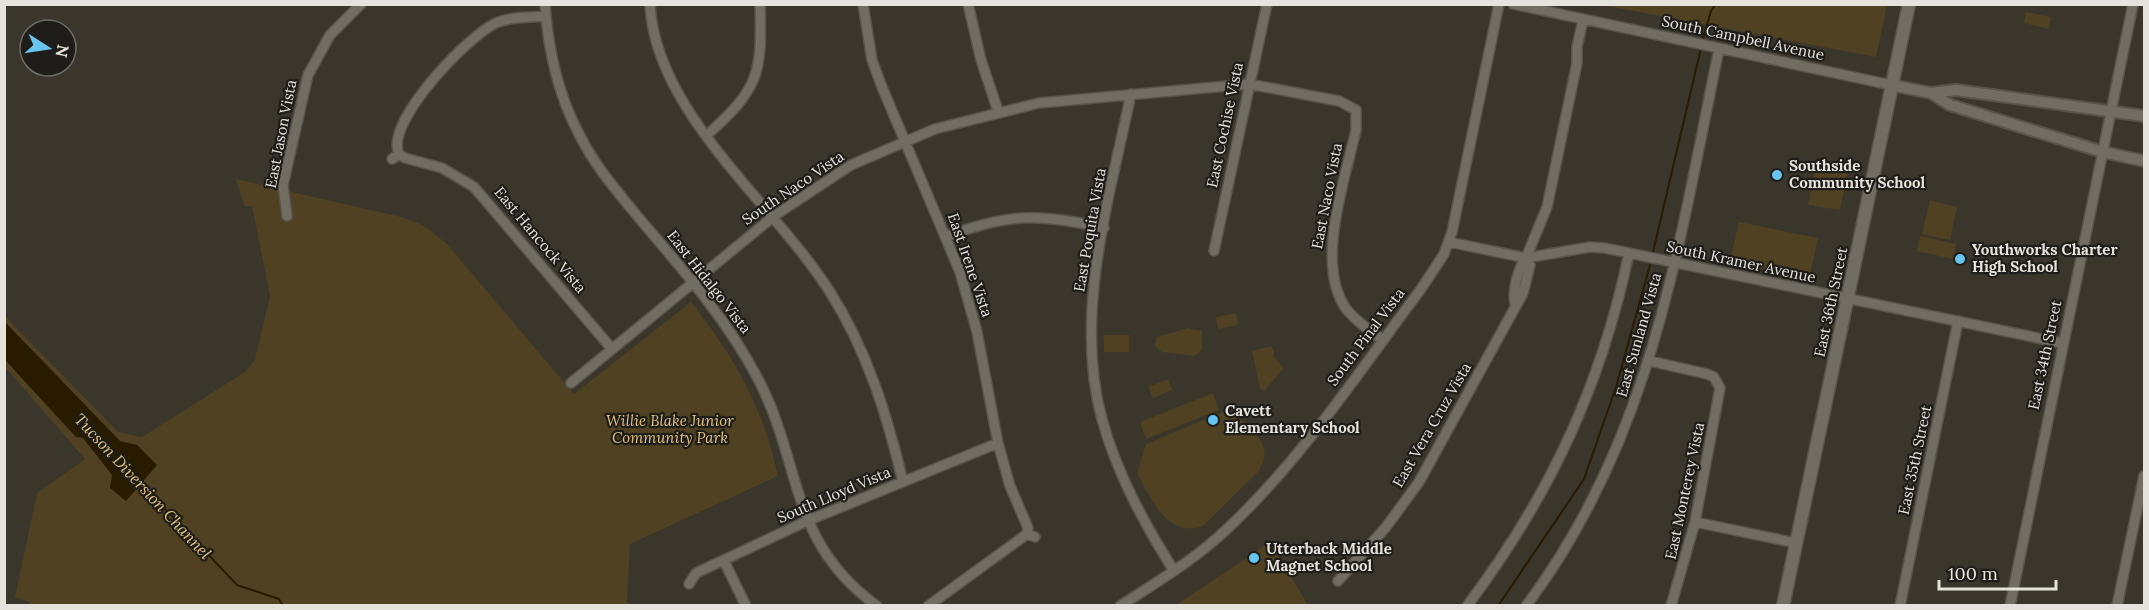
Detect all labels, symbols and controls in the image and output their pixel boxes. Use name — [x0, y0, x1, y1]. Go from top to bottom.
street label: South Campbell Avenue — [1660, 11, 1826, 64]
north arrow — [18, 18, 78, 78]
text: N — [52, 43, 74, 59]
street label: East Cochise Vista — [1202, 60, 1247, 189]
street label: East Jason Vista — [261, 78, 300, 190]
street label: East Naco Vista — [1307, 141, 1346, 251]
street label: South Naco Vista — [738, 146, 848, 229]
place label: Southside Community School — [1789, 156, 1925, 192]
street label: East Poquita Vista — [1069, 166, 1110, 293]
marker: Southside Community School — [1770, 168, 1784, 182]
street label: East Hancock Vista — [490, 183, 591, 297]
street label: East Irene Vista — [944, 210, 997, 320]
street label: East Hidalgo Vista — [663, 226, 756, 337]
street label: South Kramer Avenue — [1665, 236, 1818, 287]
place label: Youthworks Charter High School — [1972, 240, 2118, 276]
street label: East 36th Street — [1810, 245, 1851, 359]
marker: Youthworks Charter High School — [1953, 252, 1967, 266]
street label: East Sunland Vista — [1612, 270, 1665, 399]
street label: South Pinal Vista — [1323, 284, 1409, 389]
street label: East 34th Street — [2024, 298, 2065, 411]
street label: East Vera Cruz Vista — [1388, 359, 1475, 491]
place label: Cavett Elementary School — [1225, 401, 1360, 437]
street label: East 35th Street — [1894, 403, 1935, 516]
water label: Tucson Diversion Channel — [70, 409, 216, 563]
park label: Willie Blake Junior Community Park — [606, 411, 734, 447]
marker: Cavett Elementary School — [1206, 413, 1220, 427]
street label: East Monterey Vista — [1661, 420, 1708, 561]
street label: South Lloyd Vista — [774, 462, 894, 527]
place label: Utterback Middle Magnet School — [1266, 539, 1392, 575]
marker: Utterback Middle Magnet School — [1247, 551, 1261, 565]
scale bar — [1939, 553, 2056, 591]
text: 100 m — [1948, 562, 1998, 585]

